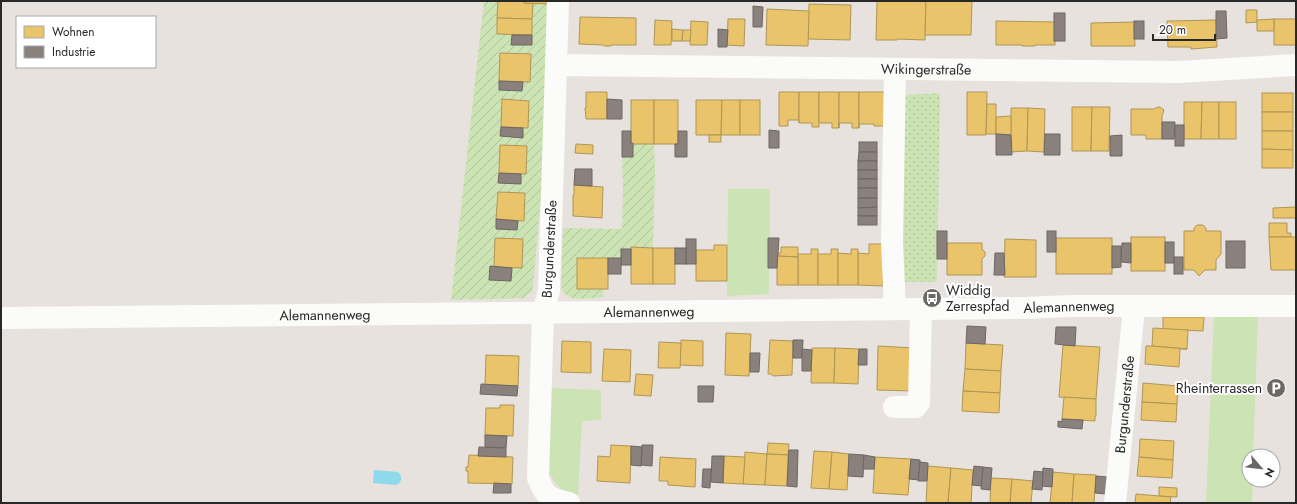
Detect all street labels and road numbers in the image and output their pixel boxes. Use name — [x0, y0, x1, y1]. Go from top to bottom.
street label: Wikingerstraße — [881, 59, 971, 80]
street label: Burgunderstraße — [536, 199, 562, 299]
street label: Alemannenweg — [1023, 296, 1114, 318]
street label: Alemannenweg — [603, 301, 695, 322]
street label: Alemannenweg — [279, 304, 371, 325]
street label: Burgunderstraße — [1110, 355, 1139, 454]

